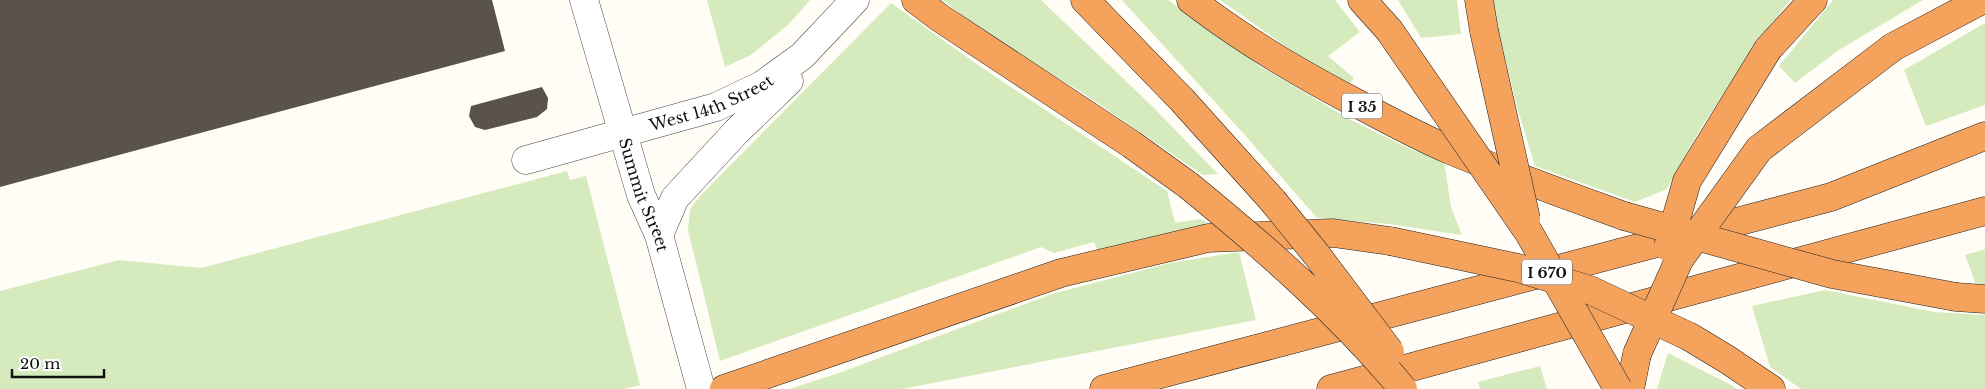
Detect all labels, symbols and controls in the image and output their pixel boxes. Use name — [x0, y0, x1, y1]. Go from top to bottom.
street label: West 14th Street — [646, 70, 777, 135]
road number: I 35 — [1342, 94, 1382, 118]
street label: Summit Street — [615, 136, 673, 254]
road number: I 670 — [1522, 260, 1572, 284]
scale bar — [12, 346, 105, 378]
text: 20 m — [20, 354, 60, 373]

